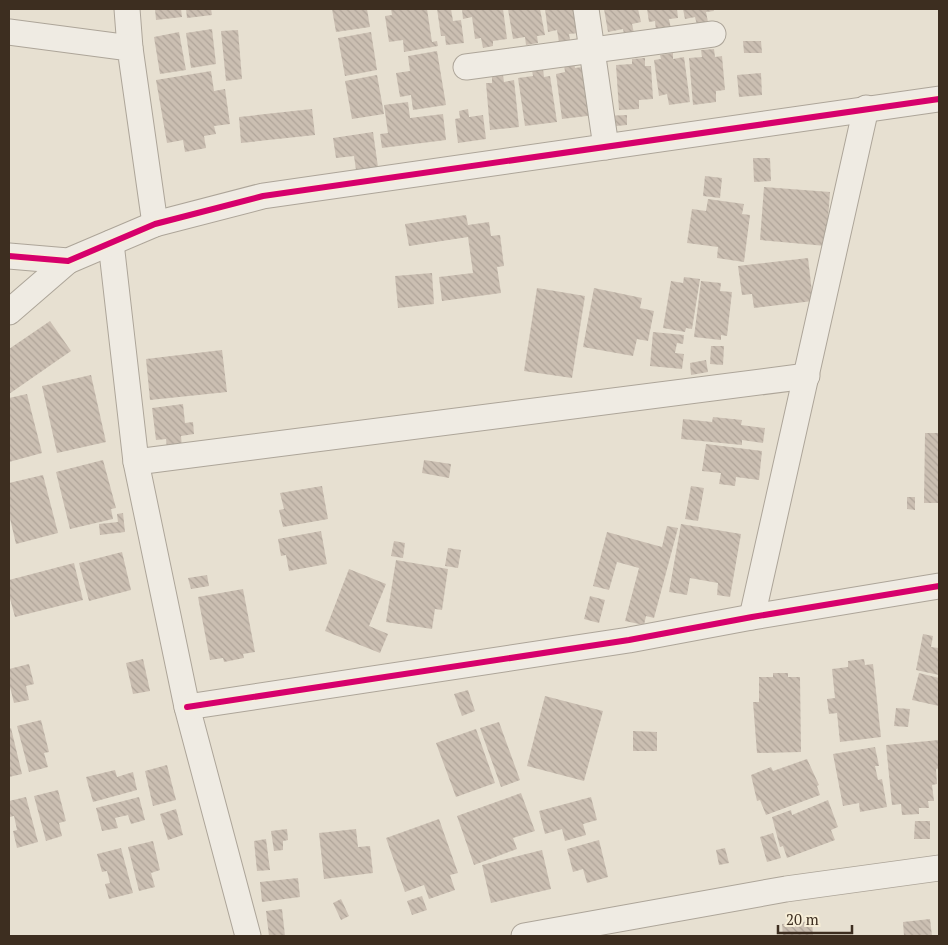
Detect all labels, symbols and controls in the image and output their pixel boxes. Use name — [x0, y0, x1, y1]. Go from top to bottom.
scale bar — [778, 902, 852, 934]
text: 20 m — [786, 909, 819, 929]

